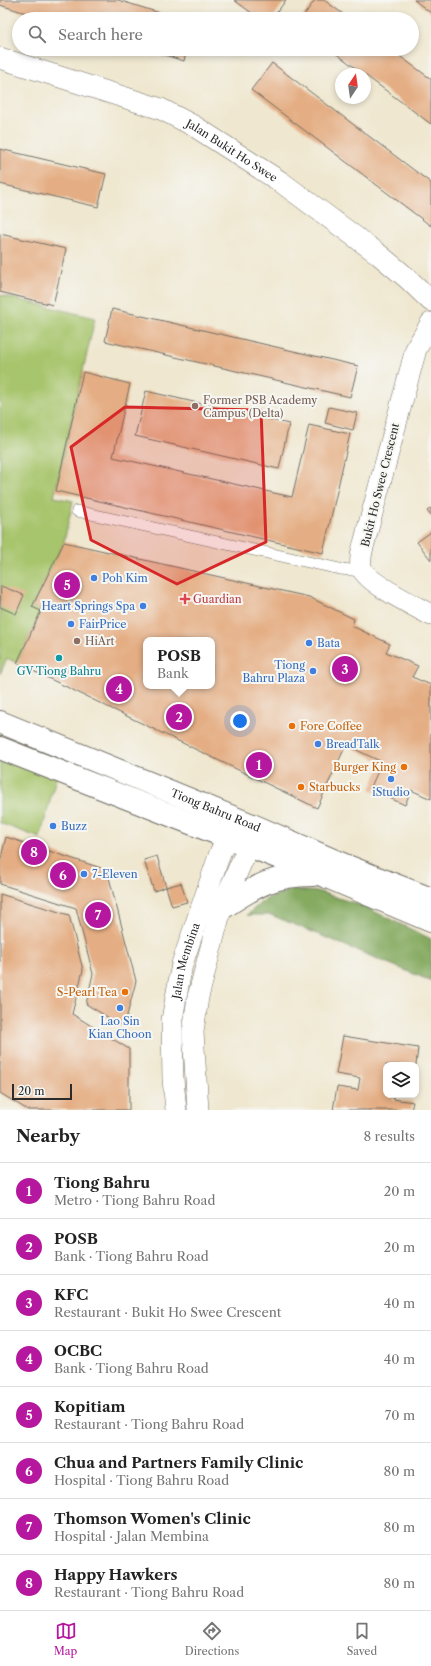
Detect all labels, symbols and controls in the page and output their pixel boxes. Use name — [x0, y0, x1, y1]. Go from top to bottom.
search box — [12, 12, 419, 56]
icon: search — [26, 23, 48, 45]
text: Search here — [58, 25, 143, 44]
north arrow — [335, 68, 371, 104]
street label: Jalan Bukit Ho Swee — [182, 115, 280, 185]
place label: Former PSB Academy Campus (Delta) — [203, 393, 318, 420]
marker: Former PSB Academy Campus (Delta) — [190, 401, 200, 411]
street label: Bukit Ho Swee Crescent — [358, 422, 402, 548]
pin: 5 — [54, 570, 80, 600]
place label: Poh Kim — [102, 571, 148, 585]
marker: Poh Kim — [89, 573, 99, 583]
place label: Guardian — [193, 592, 242, 606]
marker: Guardian — [180, 594, 190, 604]
place label: Heart Springs Spa — [42, 599, 135, 613]
marker: Heart Springs Spa — [138, 601, 148, 611]
place label: FairPrice — [79, 617, 127, 631]
marker: FairPrice — [66, 619, 76, 629]
place label: HiArt — [85, 634, 115, 648]
marker: HiArt — [72, 636, 82, 646]
place label: Bata — [317, 636, 340, 650]
popup — [143, 637, 215, 689]
marker: Bata — [304, 638, 314, 648]
text: POSB — [157, 646, 201, 665]
marker: GV Tiong Bahru — [54, 653, 64, 663]
pin: 3 — [332, 654, 358, 684]
place label: Tiong Bahru Plaza — [242, 658, 305, 685]
place label: GV Tiong Bahru — [17, 664, 101, 678]
text: Bank — [157, 665, 189, 681]
marker: Tiong Bahru Plaza — [308, 666, 318, 676]
pin: 4 — [106, 674, 132, 704]
pin: 2 — [166, 702, 192, 732]
your location — [230, 711, 250, 731]
place label: Fore Coffee — [300, 719, 362, 733]
marker: Fore Coffee — [287, 721, 297, 731]
place label: BreadTalk — [326, 737, 380, 751]
marker: BreadTalk — [313, 739, 323, 749]
pin: 1 — [246, 750, 272, 780]
place label: Burger King — [333, 760, 396, 774]
marker: Burger King — [399, 762, 409, 772]
marker: iStudio — [386, 774, 396, 784]
place label: Starbucks — [309, 780, 360, 794]
marker: Starbucks — [296, 782, 306, 792]
place label: iStudio — [372, 785, 410, 799]
street label: Tiong Bahru Road — [169, 786, 263, 835]
place label: Buzz — [61, 819, 87, 833]
marker: Buzz — [48, 821, 58, 831]
pin: 8 — [21, 837, 47, 867]
pin: 6 — [50, 860, 76, 890]
place label: 7-Eleven — [92, 867, 138, 881]
marker: 7-Eleven — [79, 869, 89, 879]
pin: 7 — [85, 900, 111, 930]
street label: Jalan Membina — [169, 921, 203, 1002]
place label: S-Pearl Tea — [57, 985, 117, 999]
marker: S-Pearl Tea — [120, 987, 130, 997]
marker: Lao Sin Kian Choon — [115, 1003, 125, 1013]
place label: Lao Sin Kian Choon — [88, 1014, 152, 1041]
map controls — [383, 1062, 419, 1098]
button: layers — [383, 1062, 419, 1098]
scale bar — [12, 1082, 72, 1101]
text: 20 m — [18, 1084, 44, 1098]
text: Nearby — [16, 1126, 80, 1146]
text: 8 results — [363, 1128, 415, 1144]
text: Tiong Bahru — [54, 1173, 150, 1192]
text: 1 — [26, 1183, 32, 1199]
text: 20 m — [384, 1183, 415, 1199]
text: Metro · Tiong Bahru Road — [54, 1192, 215, 1208]
text: POSB — [54, 1229, 98, 1248]
text: 2 — [25, 1239, 33, 1255]
text: 20 m — [384, 1239, 415, 1255]
text: Bank · Tiong Bahru Road — [54, 1248, 209, 1264]
text: KFC — [54, 1285, 88, 1304]
text: 3 — [25, 1295, 33, 1311]
text: 40 m — [384, 1295, 415, 1311]
text: Restaurant · Bukit Ho Swee Crescent — [54, 1304, 281, 1320]
text: OCBC — [54, 1341, 102, 1360]
text: 4 — [25, 1351, 33, 1367]
text: 40 m — [384, 1351, 415, 1367]
text: Bank · Tiong Bahru Road — [54, 1360, 209, 1376]
text: Kopitiam — [54, 1397, 126, 1416]
text: 5 — [25, 1407, 33, 1423]
text: 70 m — [385, 1407, 415, 1423]
text: Restaurant · Tiong Bahru Road — [54, 1416, 244, 1432]
text: Chua and Partners Family Clinic — [54, 1453, 303, 1472]
text: 6 — [25, 1463, 33, 1479]
text: 80 m — [383, 1463, 415, 1479]
text: Hospital · Tiong Bahru Road — [54, 1472, 229, 1488]
text: Thomson Women's Clinic — [54, 1509, 251, 1528]
text: 7 — [26, 1519, 32, 1535]
text: 80 m — [383, 1519, 415, 1535]
text: Hospital · Jalan Membina — [54, 1528, 209, 1544]
text: Happy Hawkers — [54, 1565, 177, 1584]
text: 8 — [25, 1575, 33, 1591]
text: 80 m — [383, 1575, 415, 1591]
text: Restaurant · Tiong Bahru Road — [54, 1584, 244, 1600]
tab: Map — [54, 1620, 77, 1658]
tab: Directions — [185, 1620, 239, 1658]
tab: Saved — [347, 1620, 377, 1658]

